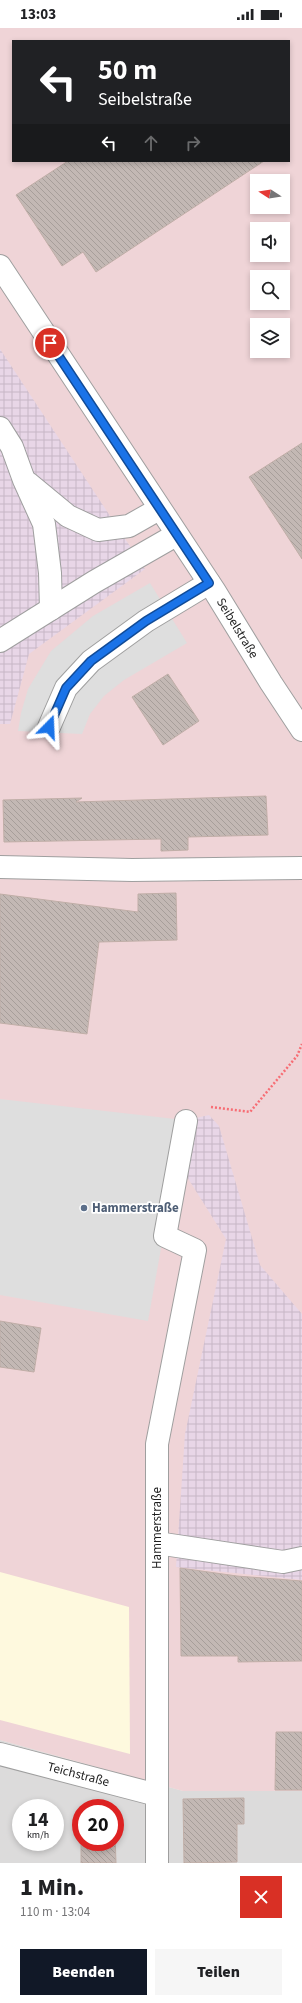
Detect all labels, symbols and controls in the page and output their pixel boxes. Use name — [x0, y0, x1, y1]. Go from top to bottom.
text: 13:03 — [20, 4, 56, 25]
text: 50 m — [98, 50, 157, 90]
icon: left — [32, 56, 84, 108]
text: Seibelstraße — [98, 87, 192, 112]
icon: left — [98, 132, 120, 154]
icon: ahead — [140, 132, 162, 154]
icon: right — [182, 132, 204, 154]
north arrow — [250, 174, 290, 214]
map controls — [250, 174, 290, 358]
button: sound — [250, 222, 290, 262]
button: search — [250, 270, 290, 310]
button: layers — [250, 318, 290, 358]
pin — [33, 326, 67, 360]
icon: arrive — [39, 332, 61, 354]
street label: Seibelstraße — [212, 594, 263, 662]
position arrow — [28, 706, 70, 748]
place label: Hammerstraße — [92, 1199, 179, 1217]
marker: Hammerstraße — [79, 1203, 89, 1213]
street label: Hammerstraße — [148, 1487, 166, 1569]
street label: Teichstraße — [46, 1758, 111, 1791]
speed limit sign: 20 — [72, 1799, 124, 1851]
text: 14 — [27, 1806, 49, 1834]
text: km/h — [27, 1828, 49, 1842]
text: 1 Min. — [20, 1870, 84, 1905]
button: close — [240, 1876, 282, 1918]
text: 110 m · 13:04 — [20, 1903, 90, 1921]
button: Beenden — [20, 1949, 147, 1995]
button: Teilen — [155, 1949, 282, 1995]

